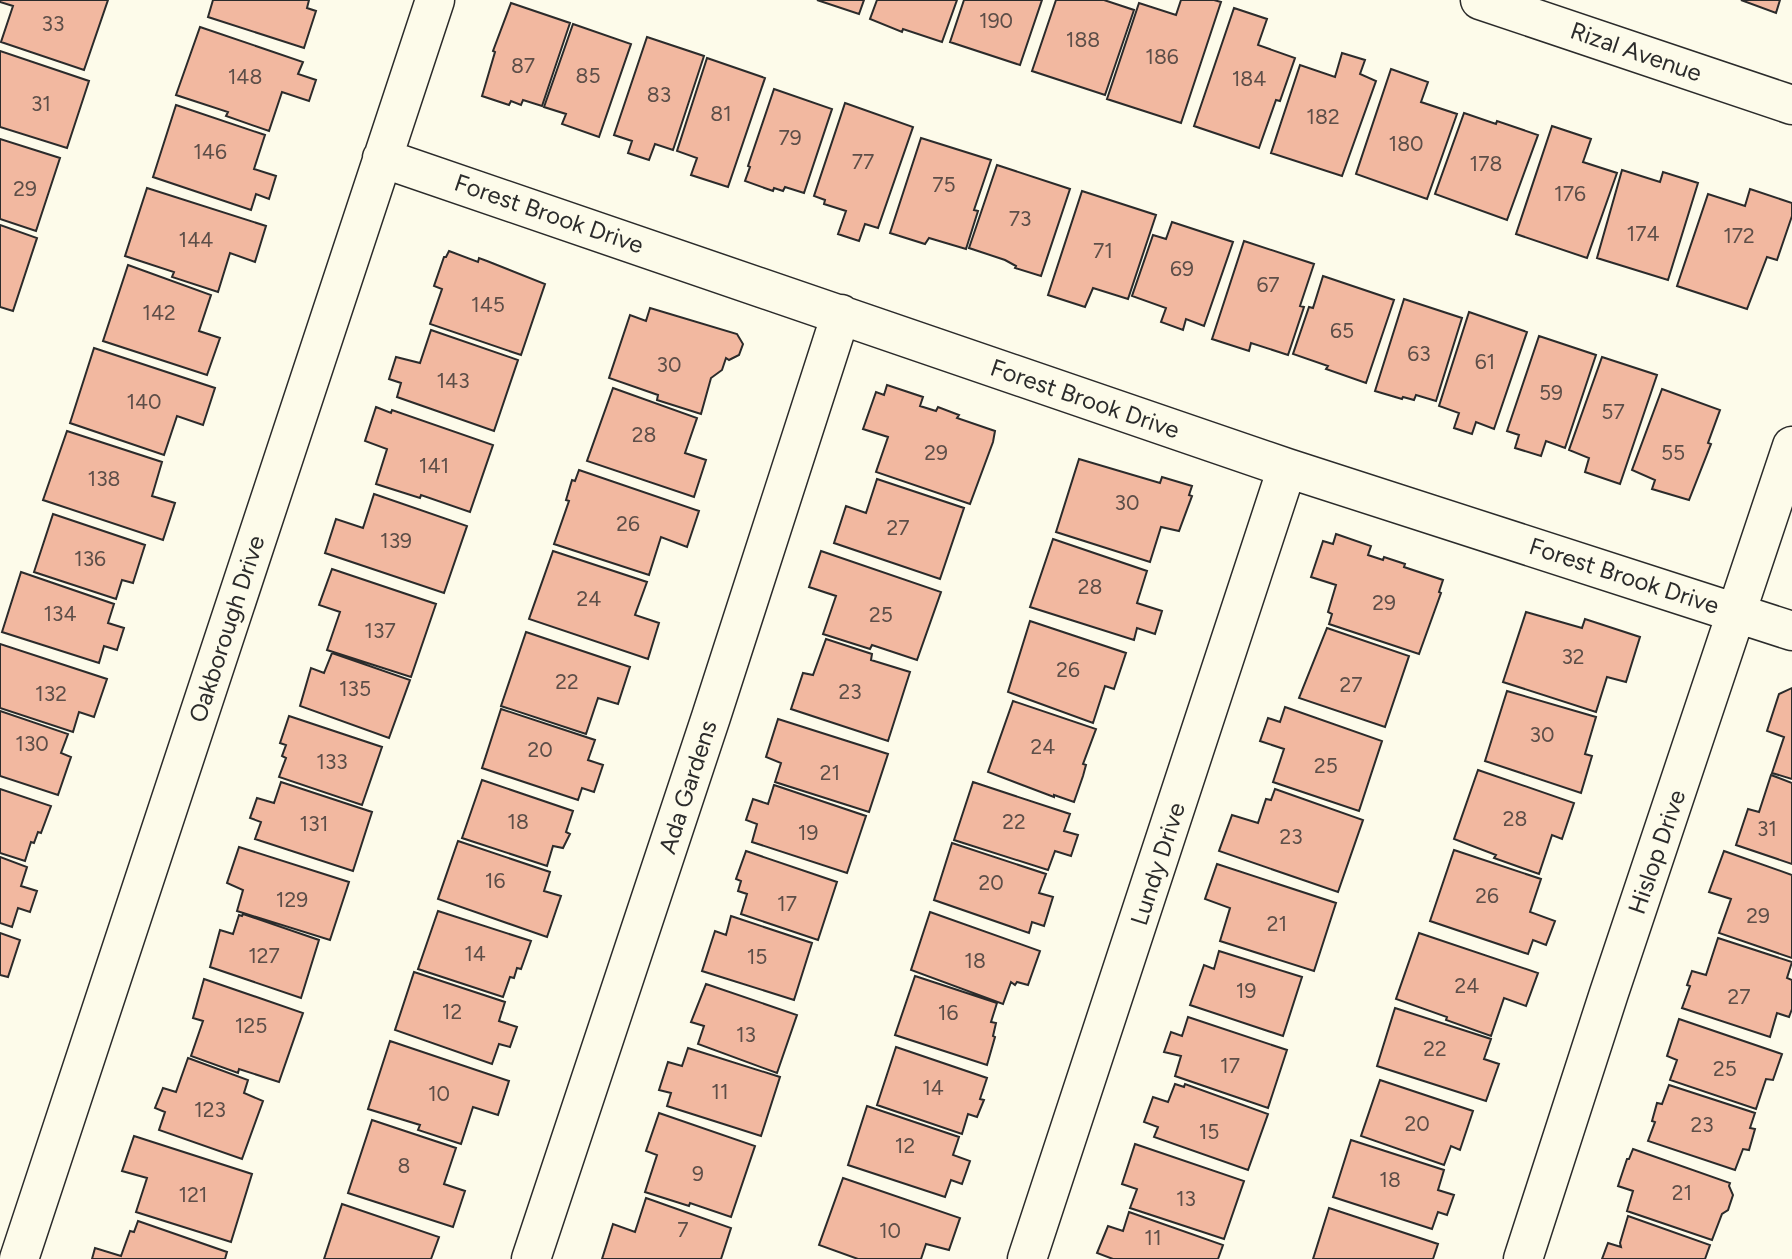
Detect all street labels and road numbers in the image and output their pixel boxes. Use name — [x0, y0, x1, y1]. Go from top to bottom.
street label: Rizal Avenue — [1567, 16, 1706, 88]
street label: Forest Brook Drive — [451, 168, 647, 259]
street label: Forest Brook Drive — [987, 353, 1183, 444]
street label: Forest Brook Drive — [1526, 531, 1723, 620]
street label: Oakborough Drive — [183, 532, 270, 726]
street label: Ada Gardens — [652, 716, 723, 857]
street label: Hislop Drive — [1622, 786, 1691, 918]
street label: Lundy Drive — [1124, 799, 1191, 929]

